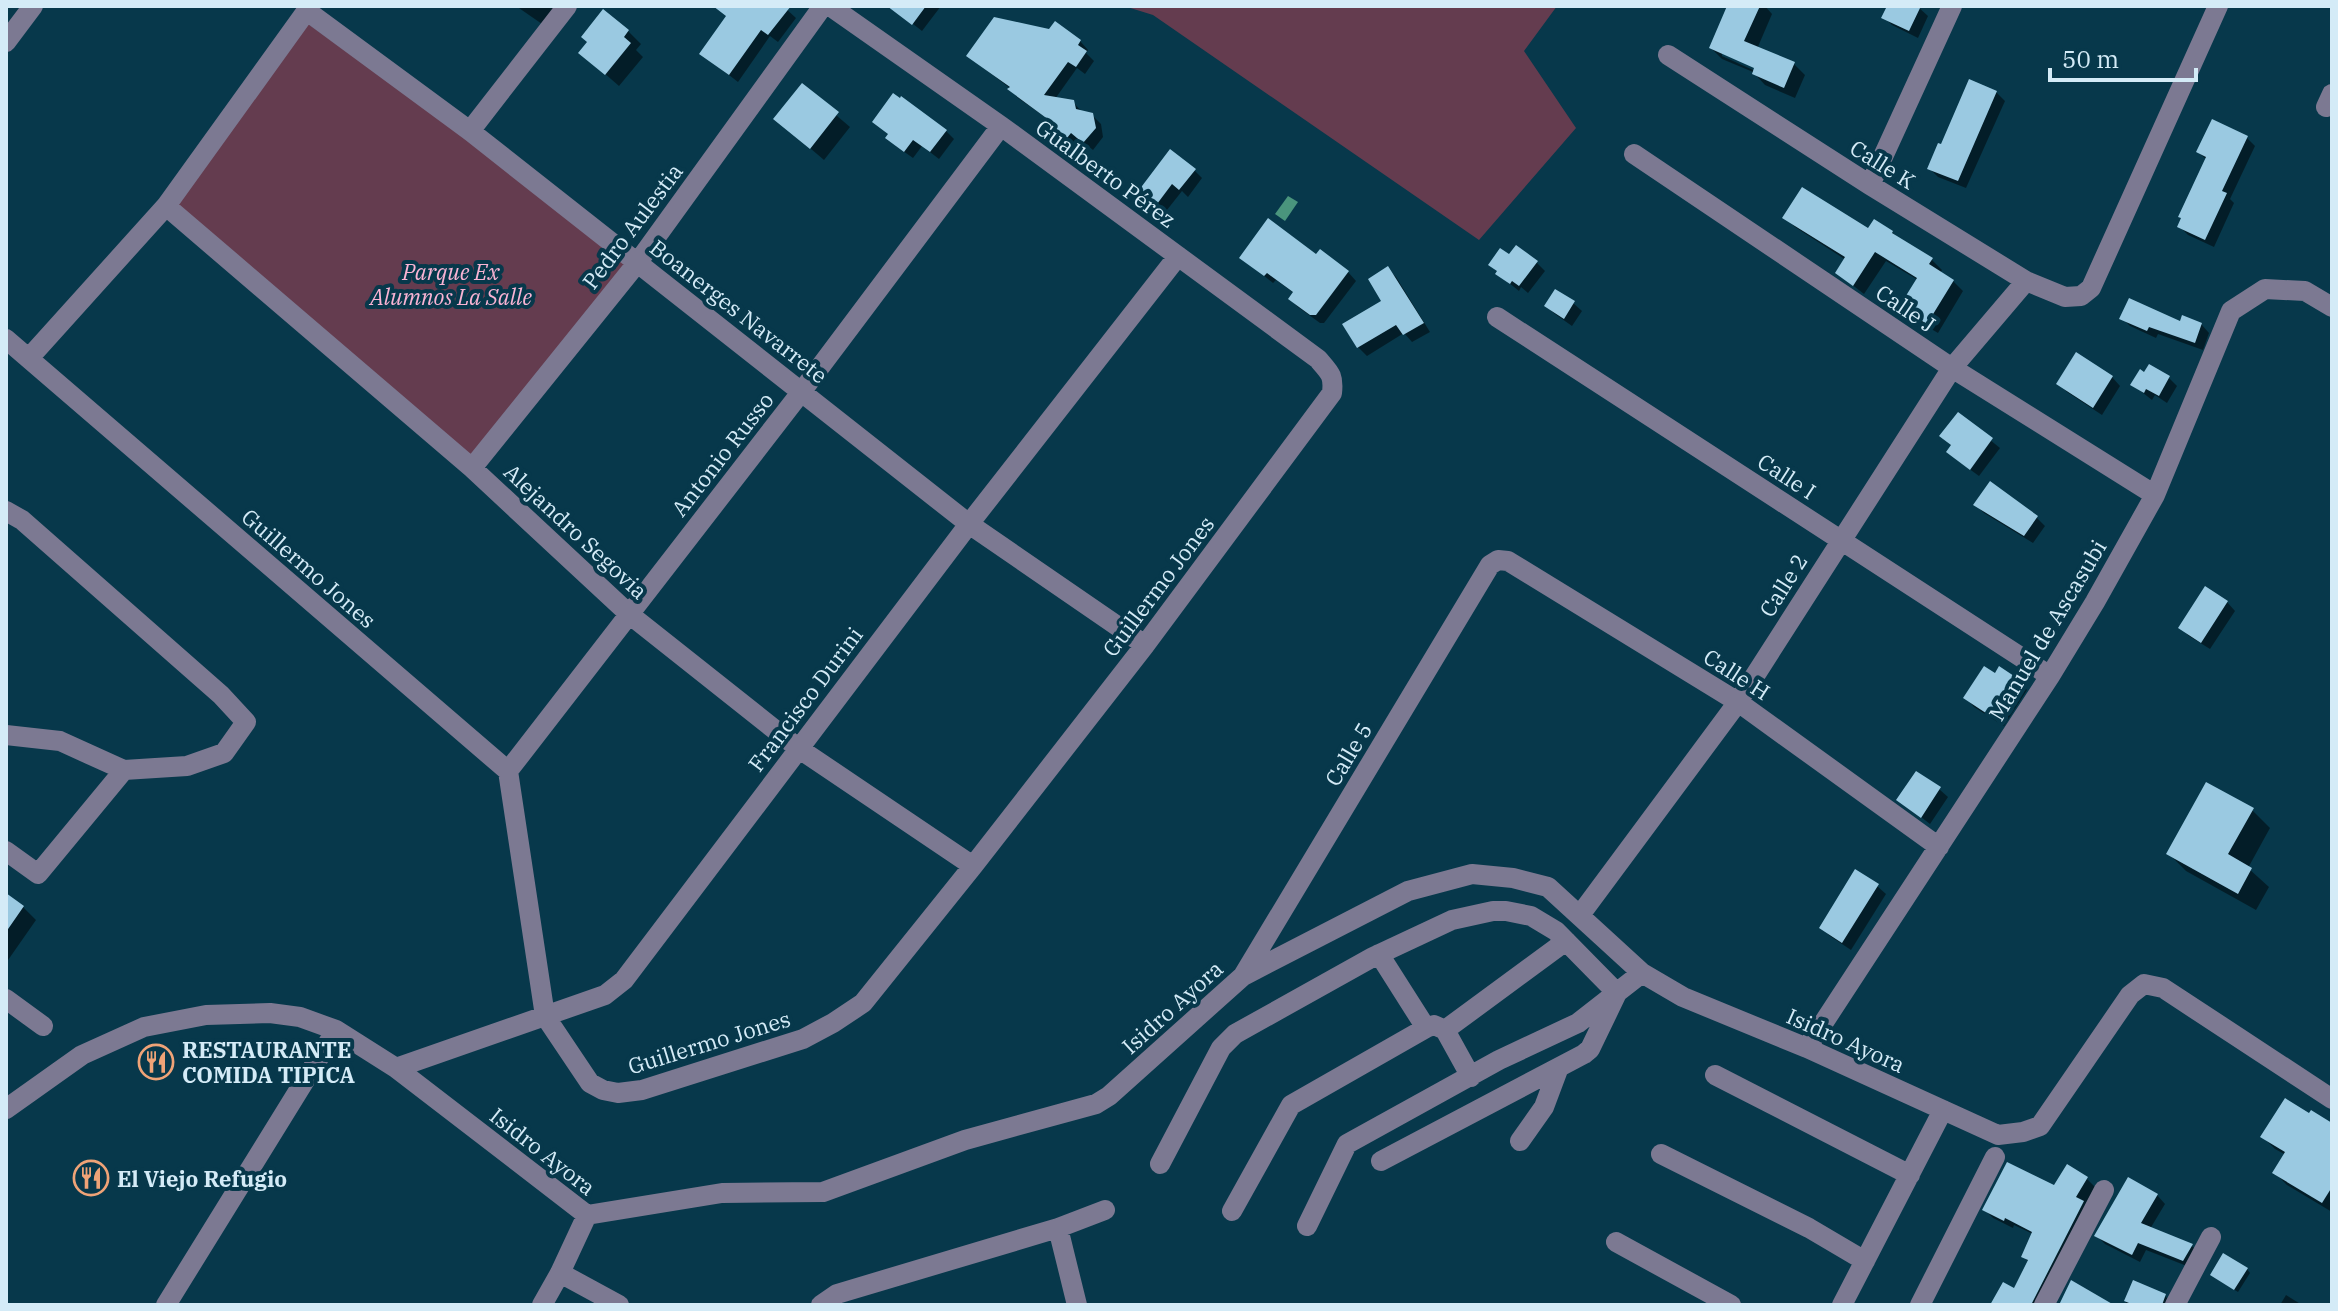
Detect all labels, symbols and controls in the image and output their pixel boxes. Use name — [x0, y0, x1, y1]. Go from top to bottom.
scale bar — [2050, 32, 2196, 82]
text: 50 m — [2062, 43, 2119, 75]
street label: Gualberto Pérez — [1030, 112, 1182, 234]
street label: Calle K — [1845, 133, 1921, 196]
street label: Pedro Aulestia — [575, 157, 689, 295]
street label: Boanerges Navarrete — [644, 233, 834, 389]
park label: Parque Ex Alumnos La Salle — [368, 257, 532, 311]
street label: Calle J — [1870, 277, 1942, 339]
street label: Antonio Russo — [664, 386, 780, 522]
street label: Calle I — [1752, 446, 1822, 506]
street label: Alejandro Segovia — [498, 457, 654, 605]
street label: Guillermo Jones — [236, 502, 382, 634]
street label: Guillermo Jones — [1096, 510, 1220, 662]
street label: Manuel de Ascasubi — [1981, 534, 2113, 726]
street label: Calle 2 — [1752, 548, 1814, 622]
street label: Francisco Durini — [741, 621, 869, 777]
street label: Calle H — [1698, 642, 1776, 706]
street label: Calle 5 — [1318, 717, 1378, 791]
street label: Isidro Ayora — [1115, 954, 1229, 1060]
street label: Isidro Ayora — [1782, 1001, 1910, 1079]
street label: Guillermo Jones — [624, 1004, 794, 1080]
place label: RESTAURANTE COMIDA TIPICA — [182, 1035, 355, 1089]
restaurant icon: RESTAURANTE COMIDA TIPICA — [137, 1043, 175, 1081]
street label: Isidro Ayora — [484, 1101, 602, 1201]
restaurant icon: El Viejo Refugio — [72, 1159, 110, 1197]
place label: El Viejo Refugio — [117, 1164, 287, 1193]

